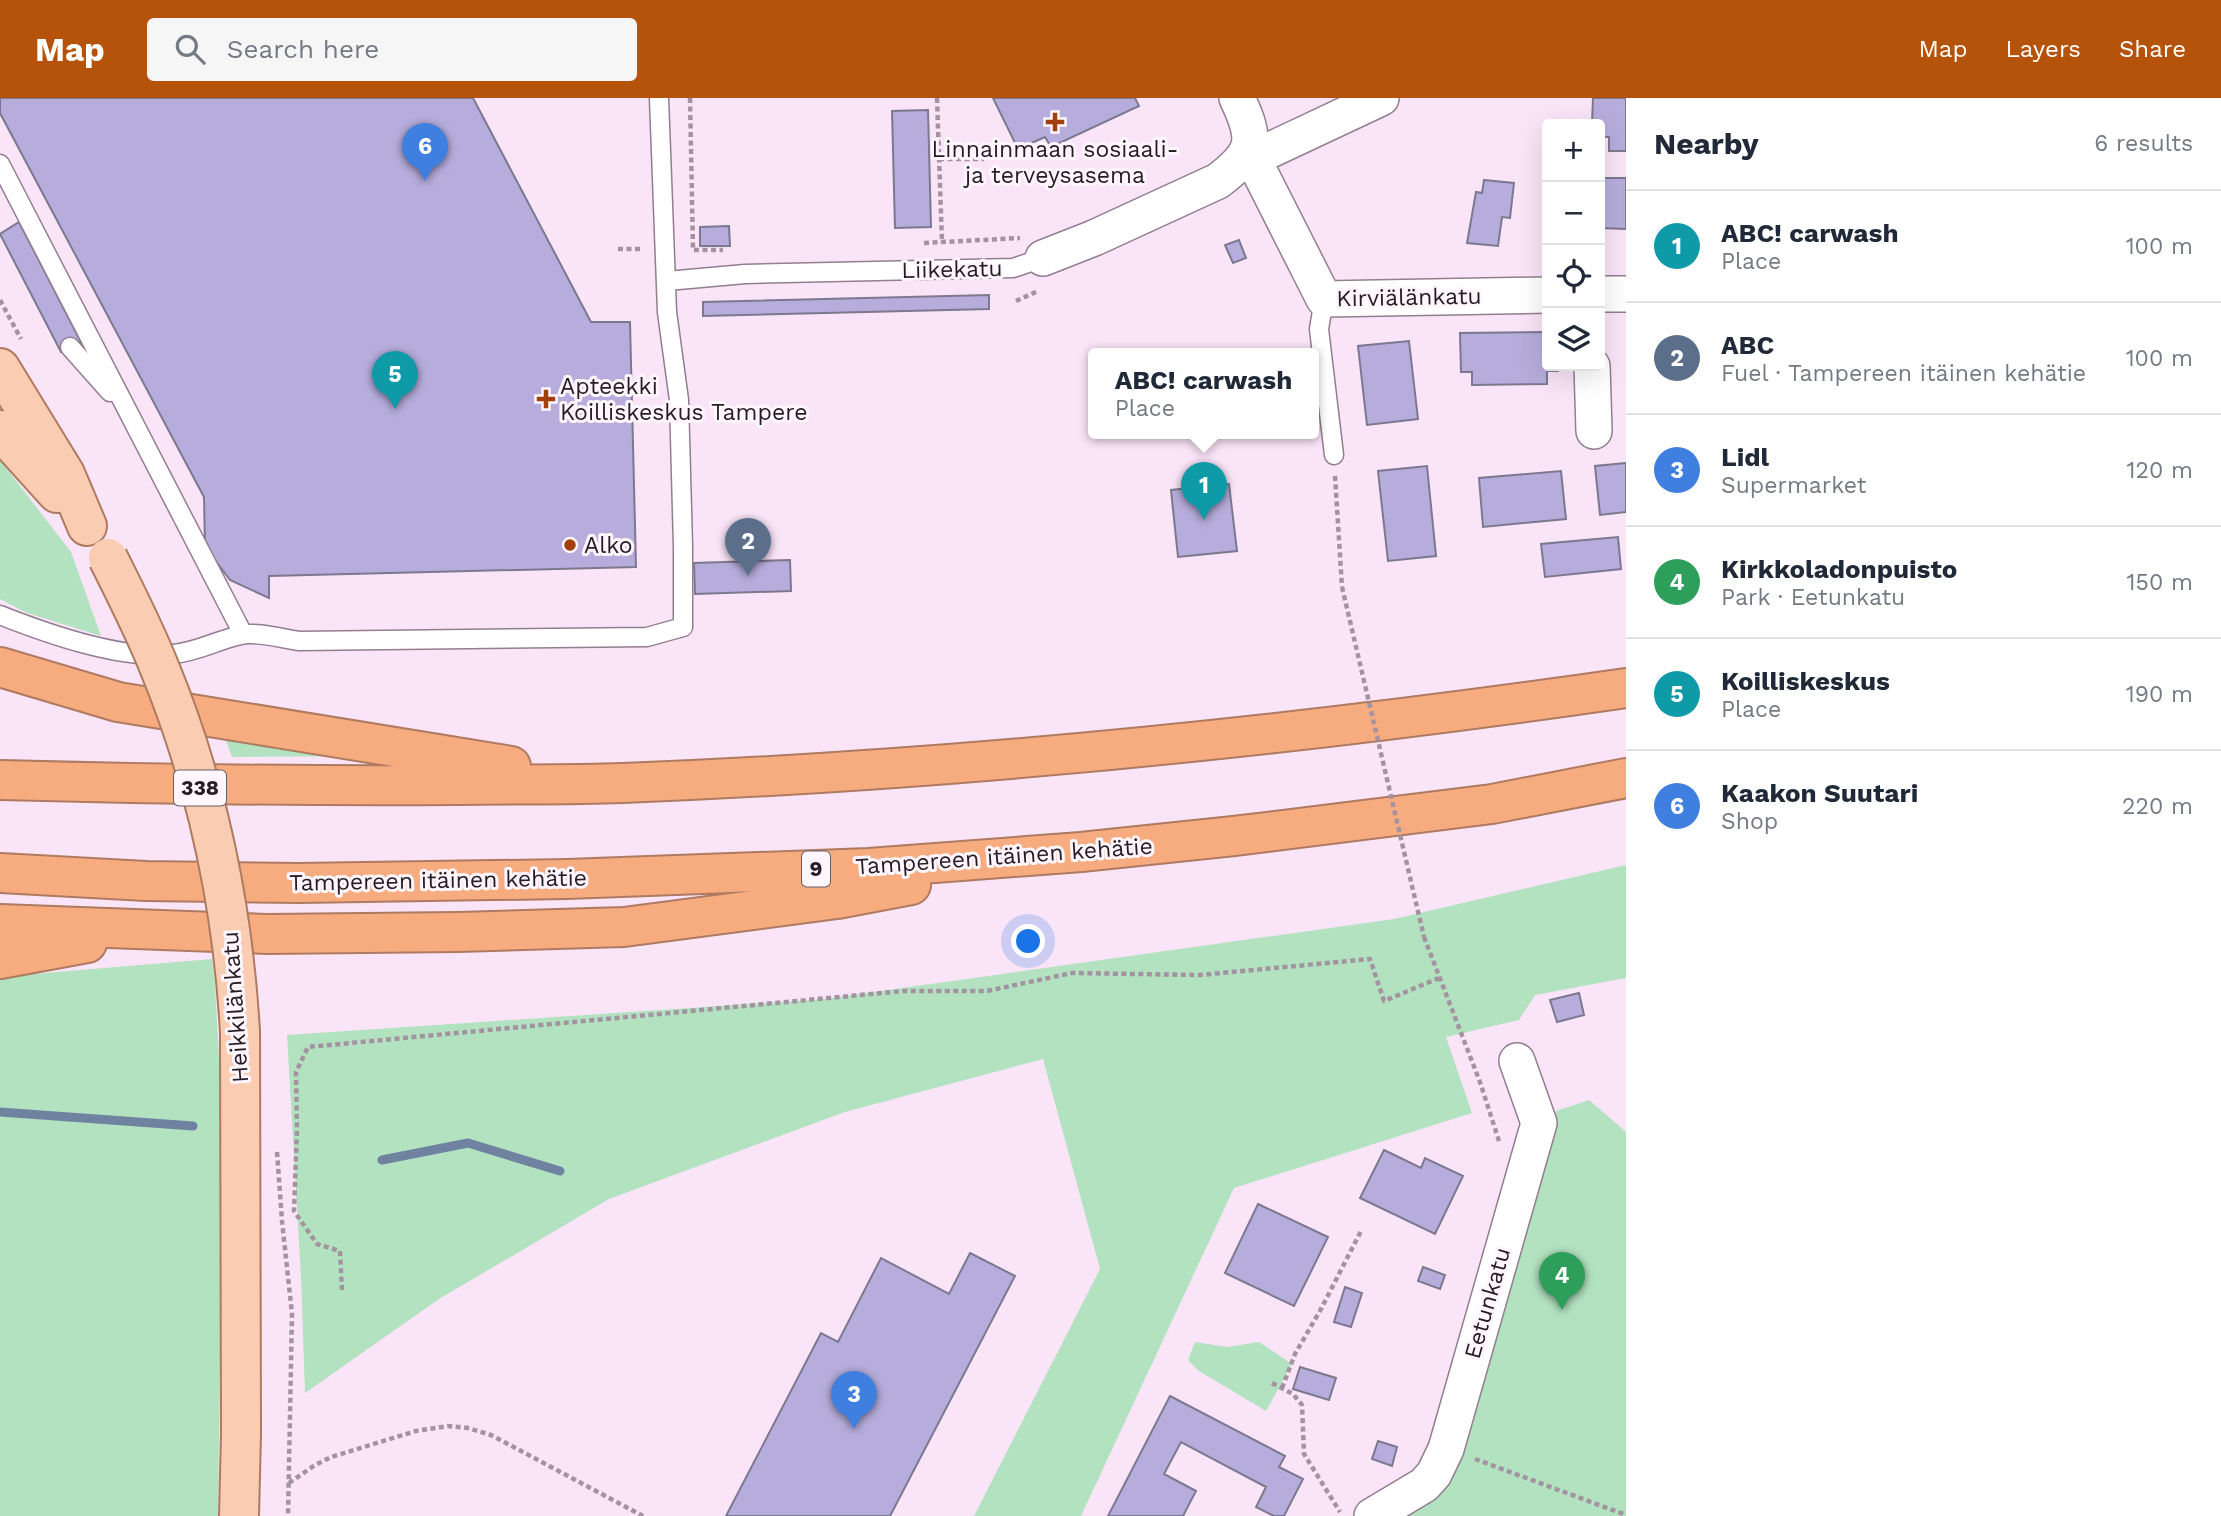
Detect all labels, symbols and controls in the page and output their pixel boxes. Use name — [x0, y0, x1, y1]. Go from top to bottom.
search box — [147, 18, 637, 81]
text: Map — [35, 30, 105, 69]
icon: search — [171, 30, 209, 68]
text: Search here — [227, 34, 379, 64]
text: Map — [1919, 35, 1967, 63]
text: Layers — [2005, 35, 2081, 63]
text: Share — [2119, 35, 2186, 63]
marker: Linnainmaan sosiaali- ja terveysasema — [1045, 112, 1065, 132]
map controls — [1542, 119, 1605, 371]
button: + — [1542, 119, 1605, 182]
pin: 6 — [402, 123, 448, 181]
text: Nearby — [1654, 126, 1759, 161]
text: 6 results — [2094, 130, 2193, 157]
place label: Linnainmaan sosiaali- ja terveysasema — [932, 136, 1178, 189]
button: − — [1542, 182, 1605, 245]
text: ABC! carwash — [1721, 218, 1899, 248]
text: 1 — [1672, 233, 1682, 260]
text: 100 m — [2126, 233, 2193, 260]
button: locate — [1542, 245, 1605, 308]
text: Place — [1721, 248, 1781, 275]
street label: Liikekatu — [901, 255, 1003, 284]
street label: Kirviälänkatu — [1336, 283, 1482, 312]
button: layers — [1542, 308, 1605, 371]
text: ABC — [1721, 330, 1774, 360]
text: 2 — [1670, 345, 1684, 372]
text: 100 m — [2126, 345, 2193, 372]
popup — [1088, 348, 1319, 439]
pin: 5 — [372, 351, 418, 409]
text: Fuel · Tampereen itäinen kehätie — [1721, 360, 2086, 387]
text: ABC! carwash — [1115, 365, 1292, 395]
place label: Apteekki Koilliskeskus Tampere — [560, 373, 807, 426]
marker: Apteekki Koilliskeskus Tampere — [538, 391, 554, 407]
text: Place — [1115, 395, 1175, 422]
text: Lidl — [1721, 442, 1769, 472]
text: 3 — [1670, 457, 1684, 484]
text: 120 m — [2127, 457, 2193, 484]
pin: 1 — [1181, 462, 1227, 520]
text: Supermarket — [1721, 472, 1866, 499]
pin: 2 — [725, 518, 771, 576]
place label: Alko — [584, 532, 633, 559]
marker: Alko — [562, 537, 578, 553]
text: Kirkkoladonpuisto — [1721, 554, 1957, 584]
text: 4 — [1670, 569, 1684, 596]
text: 150 m — [2127, 569, 2193, 596]
text: Park · Eetunkatu — [1721, 584, 1905, 611]
text: Koilliskeskus — [1721, 666, 1890, 696]
text: 5 — [1670, 681, 1684, 708]
text: 190 m — [2126, 681, 2193, 708]
text: Place — [1721, 696, 1781, 723]
road number: 338 — [174, 770, 226, 806]
text: Kaakon Suutari — [1721, 778, 1918, 808]
text: 6 — [1670, 793, 1684, 820]
text: 220 m — [2122, 793, 2193, 820]
text: Shop — [1721, 808, 1778, 835]
street label: Tampereen itäinen kehätie — [854, 833, 1154, 880]
road number: 9 — [802, 852, 830, 886]
street label: Tampereen itäinen kehätie — [289, 864, 587, 897]
your location — [1011, 924, 1045, 958]
street label: Heikkilänkatu — [217, 930, 254, 1084]
street label: Eetunkatu — [1459, 1244, 1516, 1362]
pin: 4 — [1539, 1252, 1585, 1310]
pin: 3 — [831, 1371, 877, 1429]

